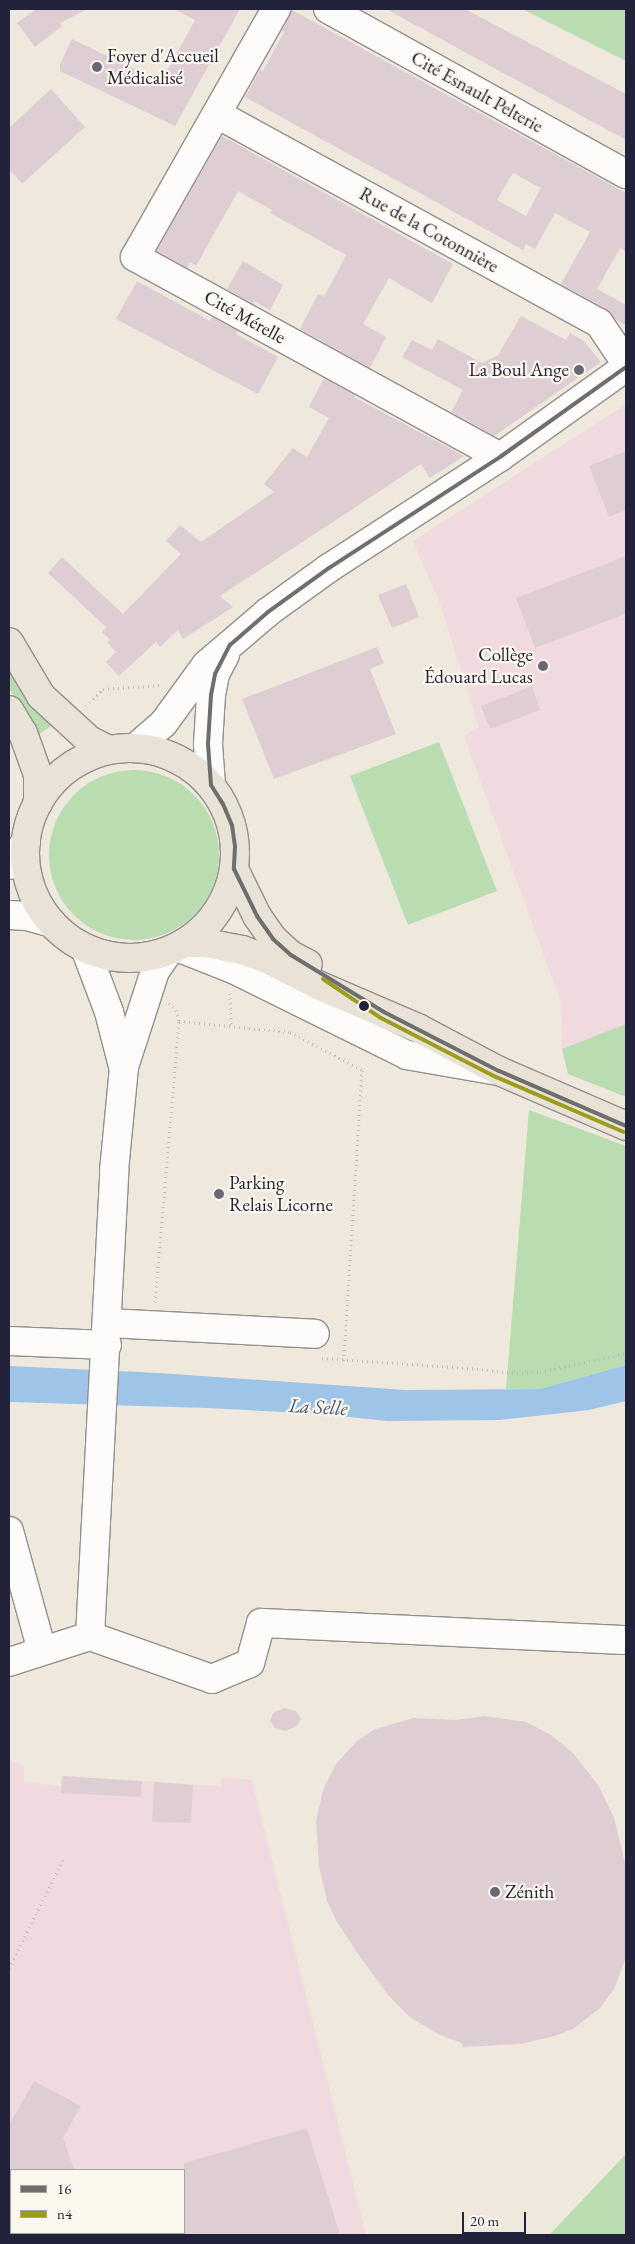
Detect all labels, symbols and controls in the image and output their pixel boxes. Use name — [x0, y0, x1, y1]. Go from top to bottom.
place label: Foyer d'Accueil Médicalisé — [107, 45, 219, 89]
street label: Cité Esnault Pelterie — [407, 46, 547, 138]
marker: Foyer d'Accueil Médicalisé — [91, 61, 103, 73]
street label: Rue de la Cotonnière — [355, 182, 503, 278]
street label: Cité Mérelle — [200, 285, 290, 349]
place label: La Boul Ange — [469, 359, 569, 381]
marker: La Boul Ange — [573, 364, 585, 376]
place label: Collège Édouard Lucas — [424, 644, 533, 688]
marker: Collège Édouard Lucas — [537, 660, 549, 672]
unlabelled marker — [359, 1001, 369, 1011]
place label: Parking Relais Licorne — [229, 1172, 333, 1216]
marker: Parking Relais Licorne — [213, 1188, 225, 1200]
water label: La Selle — [288, 1393, 348, 1421]
place label: Zénith — [505, 1881, 554, 1903]
marker: Zénith — [489, 1886, 501, 1898]
legend — [10, 2169, 185, 2234]
text: 16 — [57, 2179, 71, 2198]
scale bar — [465, 2202, 529, 2234]
text: n4 — [57, 2204, 72, 2223]
text: 20 m — [470, 2211, 499, 2230]

